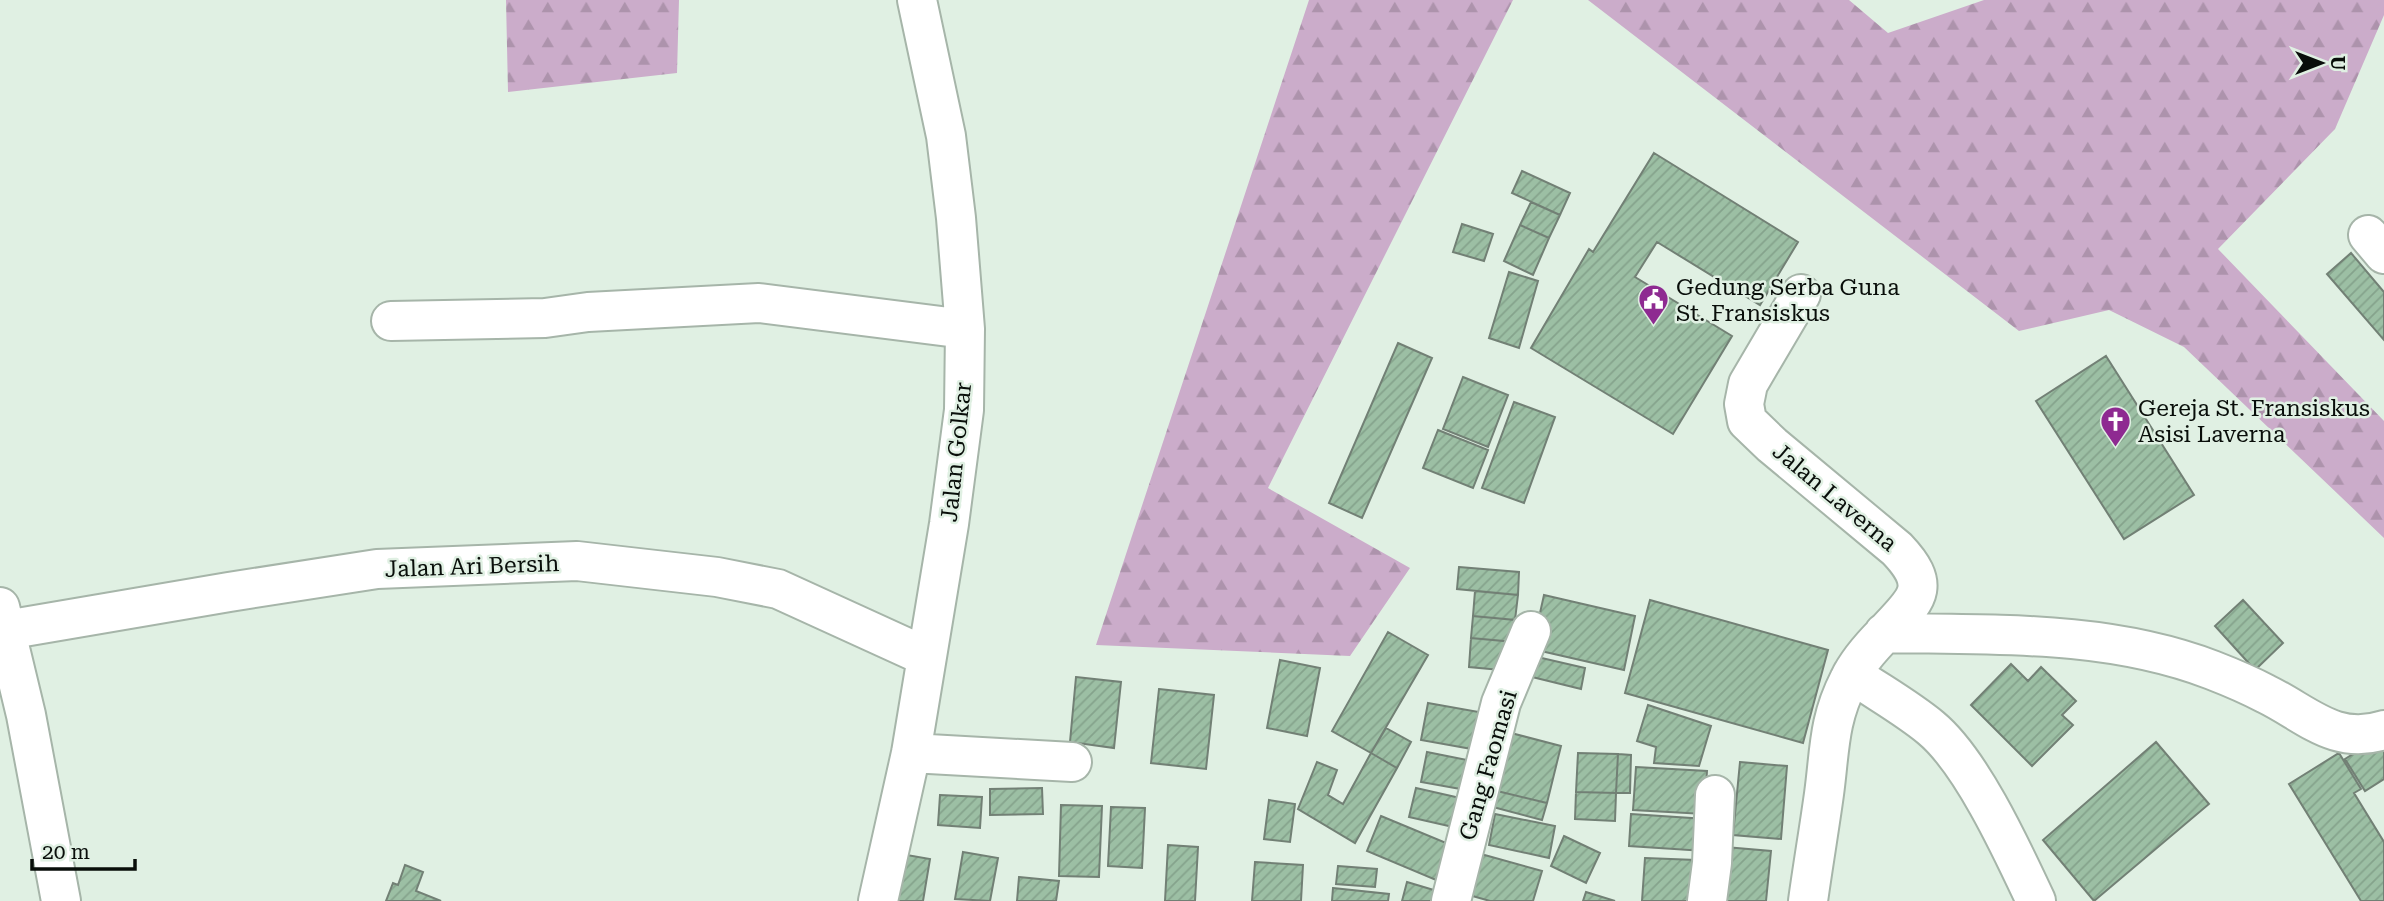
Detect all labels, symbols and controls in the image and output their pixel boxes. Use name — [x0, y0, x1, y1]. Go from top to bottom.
north arrow — [2286, 28, 2356, 98]
text: U — [2326, 56, 2349, 71]
place label: Gedung Serba Guna St. Fransiskus — [1676, 274, 1900, 327]
public building icon: Gedung Serba Guna St. Fransiskus — [1636, 283, 1670, 327]
street label: Jalan Golkar — [936, 381, 977, 523]
place label: Gereja St. Fransiskus Asisi Laverna — [2138, 395, 2370, 448]
church icon: Gereja St. Fransiskus Asisi Laverna — [2098, 404, 2132, 448]
street label: Jalan Laverna — [1767, 438, 1903, 557]
street label: Jalan Ari Bersih — [384, 550, 560, 583]
street label: Gang Faomasi — [1454, 687, 1523, 843]
scale bar — [32, 828, 135, 872]
text: 20 m — [42, 840, 90, 864]

